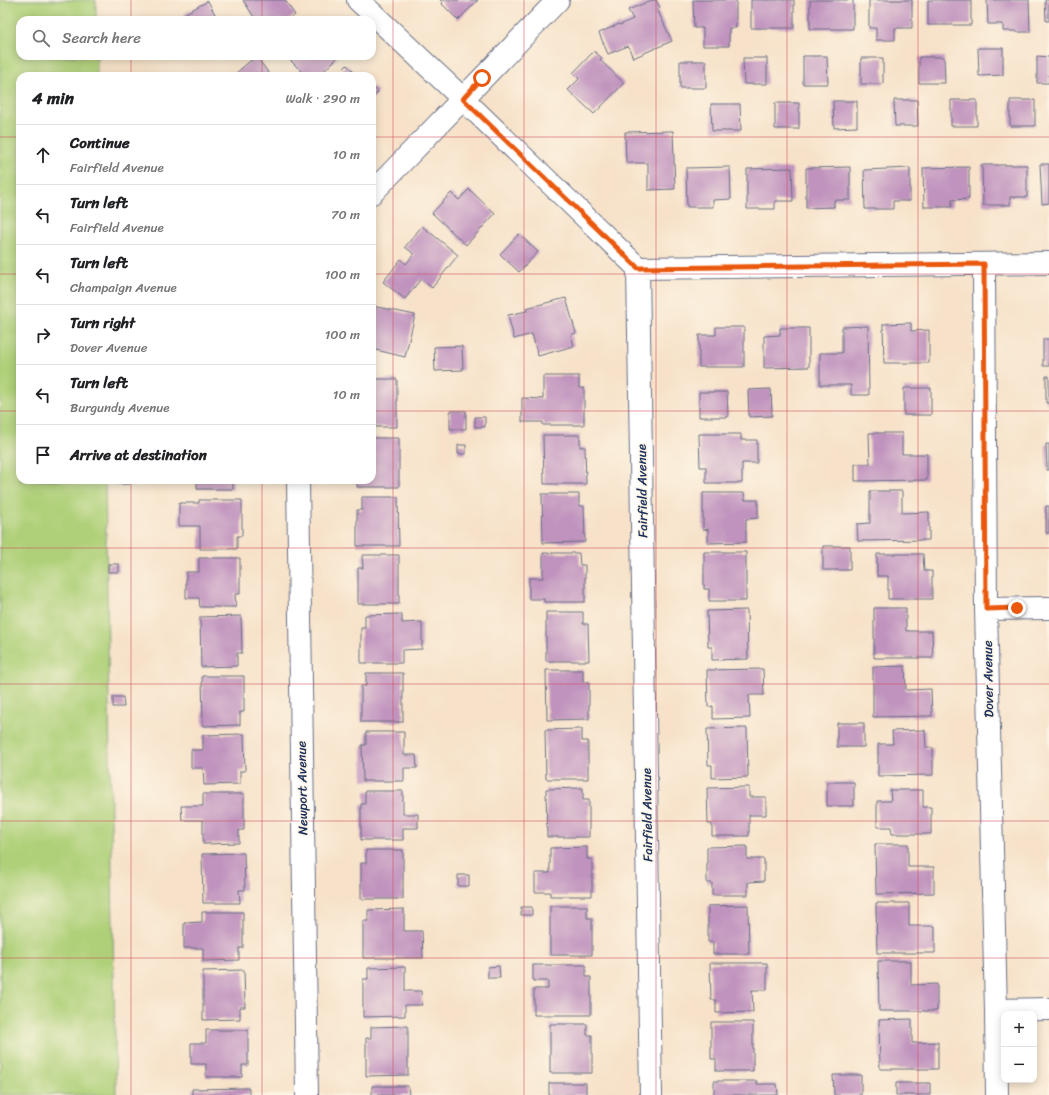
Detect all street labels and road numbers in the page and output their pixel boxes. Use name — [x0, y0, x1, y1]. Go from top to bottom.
street label: Fairfield Avenue — [630, 444, 654, 538]
street label: Dover Avenue — [976, 640, 1000, 718]
street label: Newport Avenue — [290, 740, 314, 835]
street label: Fairfield Avenue — [635, 768, 659, 862]

